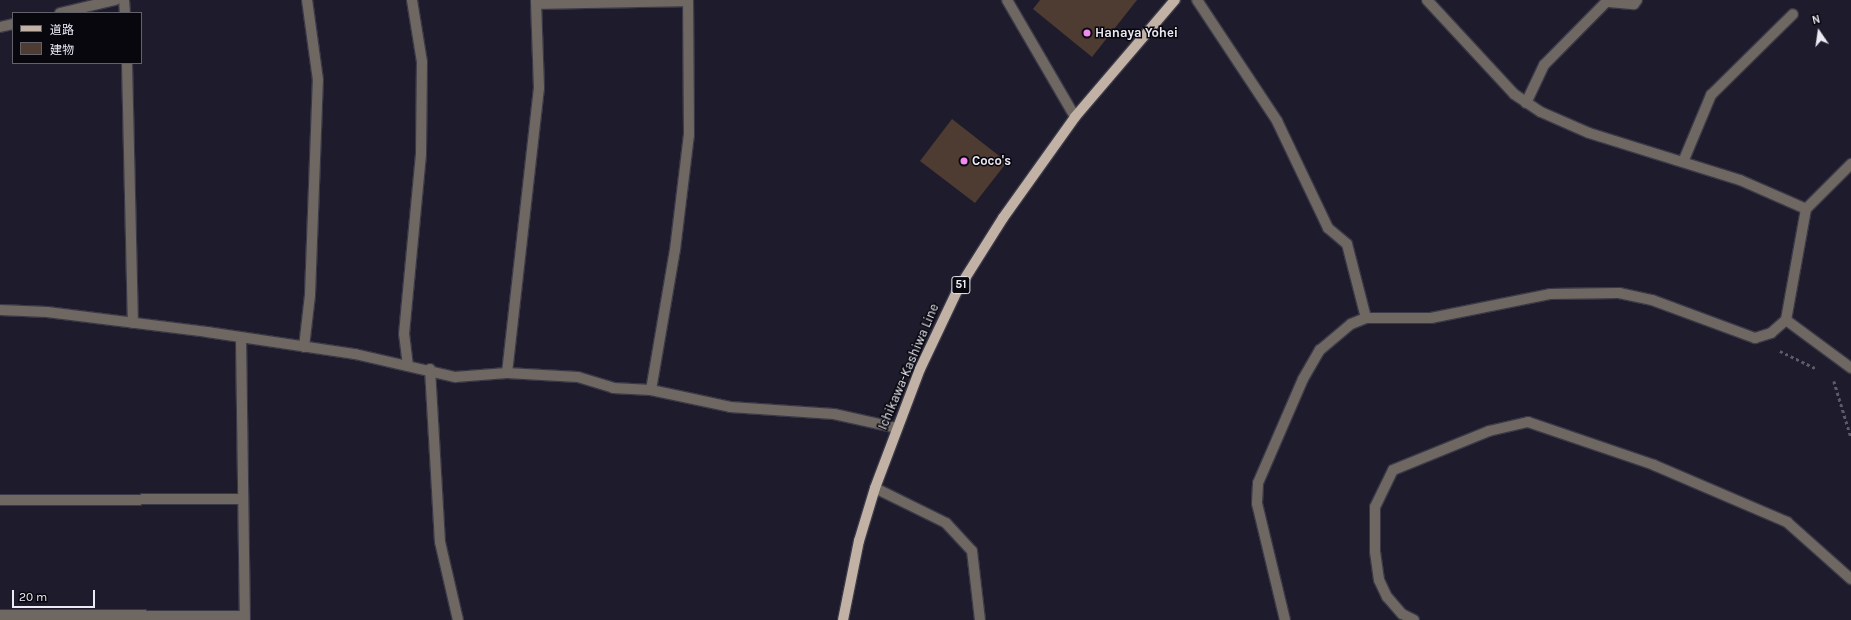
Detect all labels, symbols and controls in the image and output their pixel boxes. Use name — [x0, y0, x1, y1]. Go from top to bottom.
legend — [12, 12, 142, 64]
north arrow — [1799, 12, 1839, 52]
text: N — [1811, 13, 1821, 27]
text: 道路 — [50, 23, 74, 37]
place label: Hanaya Yohei — [1095, 25, 1178, 41]
marker: Hanaya Yohei — [1082, 28, 1092, 38]
text: 建物 — [50, 43, 74, 57]
place label: Coco's — [972, 153, 1011, 169]
marker: Coco's — [959, 156, 969, 166]
road number: 51 — [951, 275, 971, 295]
street label: Ichikawa-Kashiwa Line — [875, 302, 943, 432]
scale bar — [14, 582, 97, 608]
text: 20 m — [19, 590, 47, 604]

